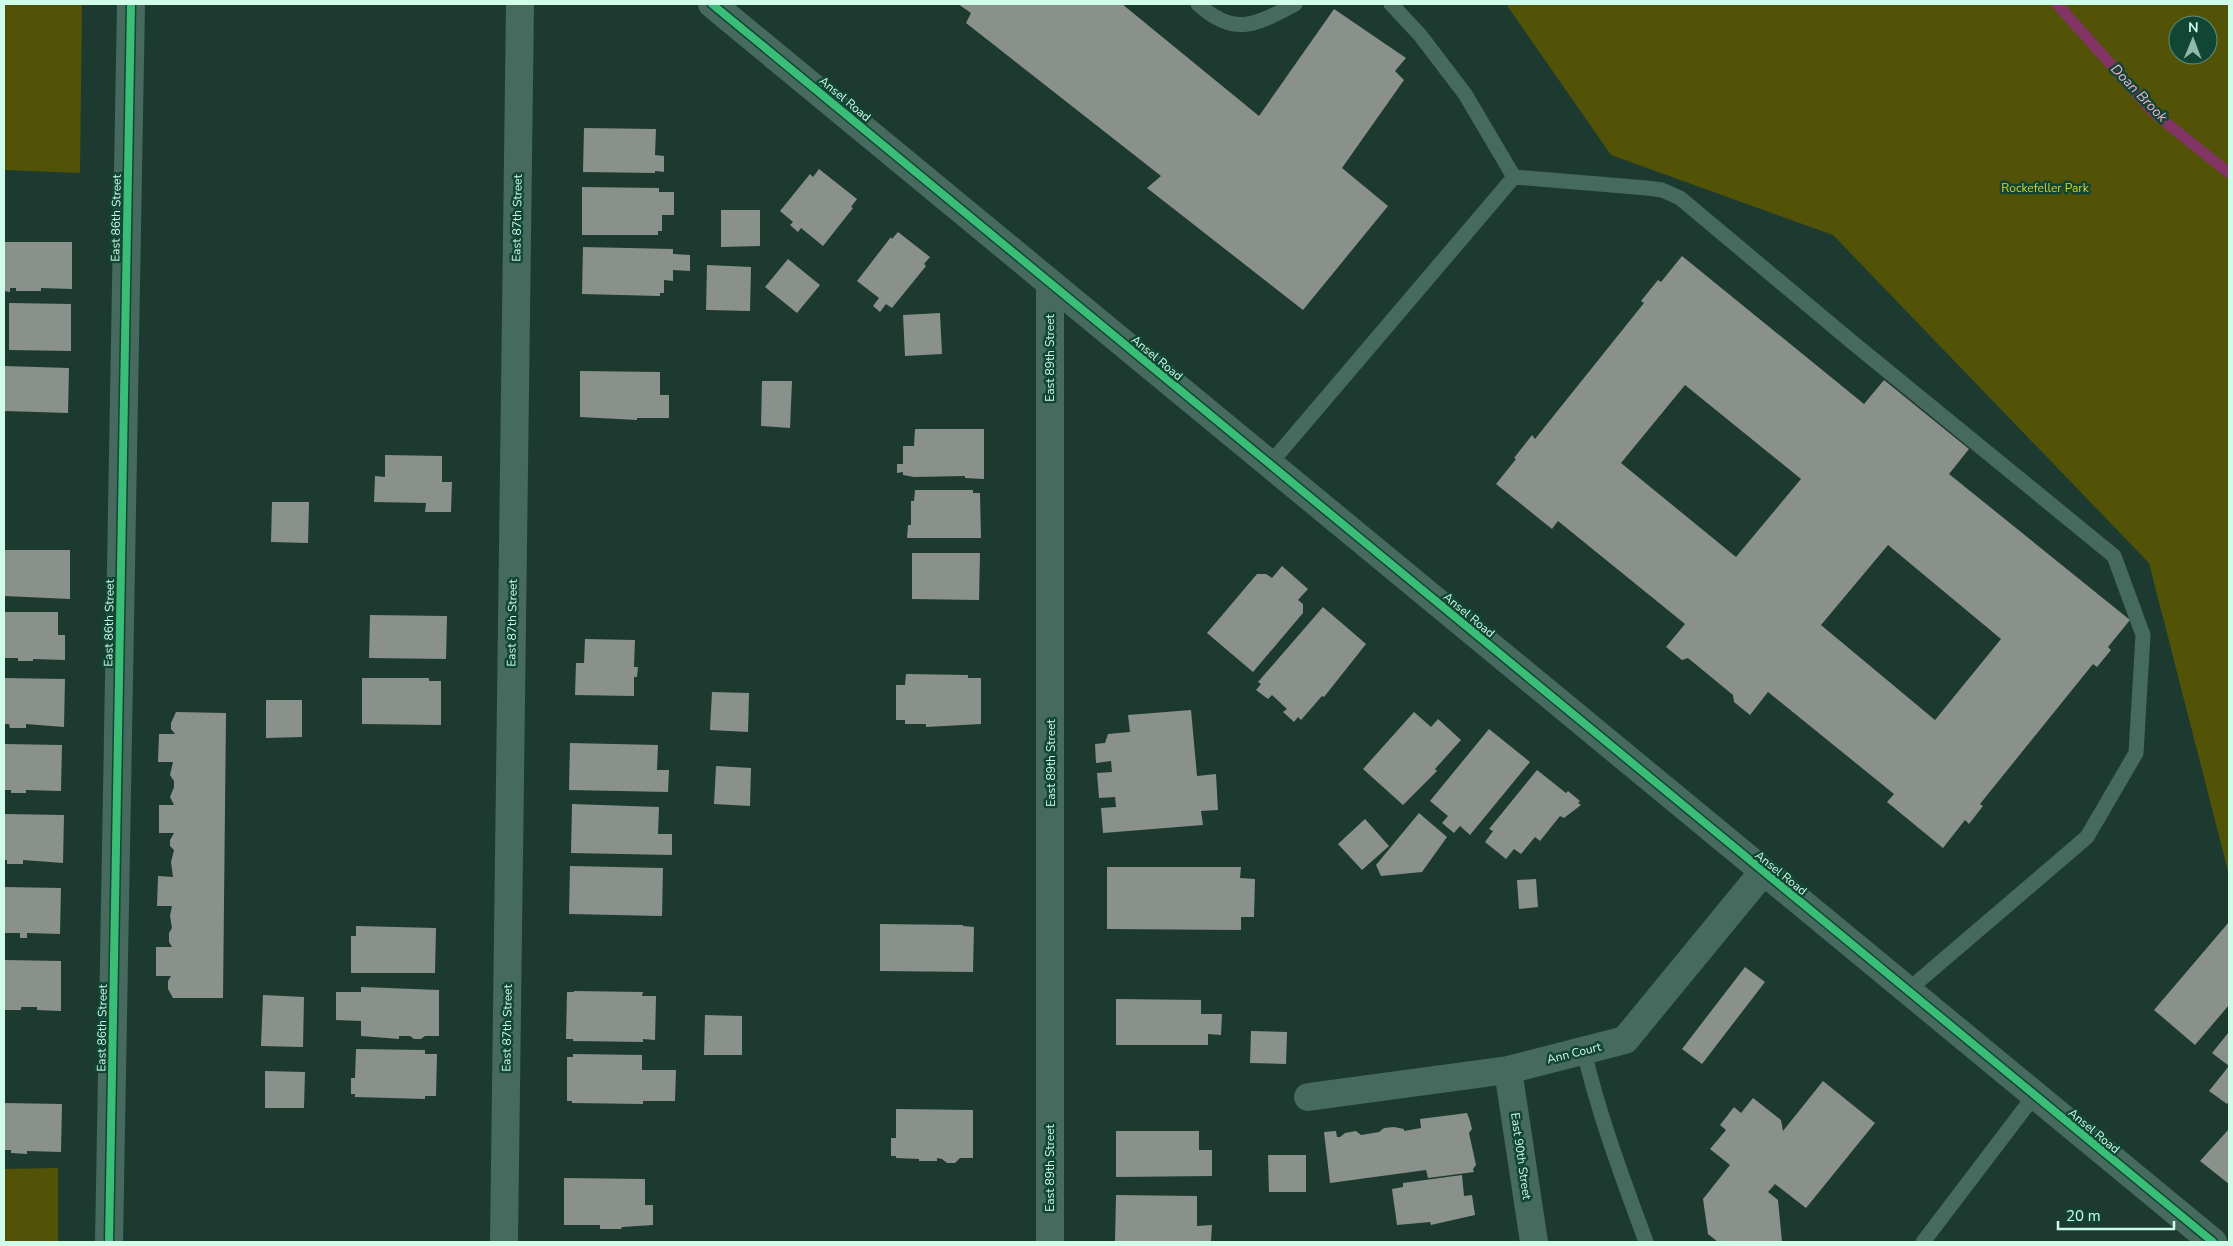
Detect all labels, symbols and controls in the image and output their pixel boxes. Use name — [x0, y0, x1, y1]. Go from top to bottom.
north arrow — [2168, 15, 2218, 65]
text: N — [2188, 18, 2199, 37]
water label: Doan Brook — [2106, 60, 2172, 127]
street label: Ansel Road — [816, 73, 874, 125]
street label: East 86th Street — [107, 173, 125, 262]
street label: East 87th Street — [508, 173, 526, 262]
park label: Rockefeller Park — [2001, 180, 2090, 196]
street label: East 89th Street — [1042, 313, 1058, 402]
street label: Ansel Road — [1128, 332, 1186, 384]
street label: East 86th Street — [100, 578, 118, 667]
street label: East 87th Street — [503, 578, 521, 667]
street label: Ansel Road — [1440, 589, 1498, 641]
street label: East 89th Street — [1043, 718, 1059, 807]
street label: Ansel Road — [1752, 847, 1810, 899]
street label: East 86th Street — [93, 983, 111, 1072]
street label: East 87th Street — [498, 983, 516, 1072]
street label: Ann Court — [1545, 1038, 1604, 1067]
street label: Ansel Road — [2065, 1105, 2123, 1157]
street label: East 90th Street — [1507, 1112, 1535, 1201]
street label: East 89th Street — [1042, 1123, 1058, 1212]
scale bar — [2058, 1198, 2174, 1230]
text: 20 m — [2066, 1206, 2101, 1226]

